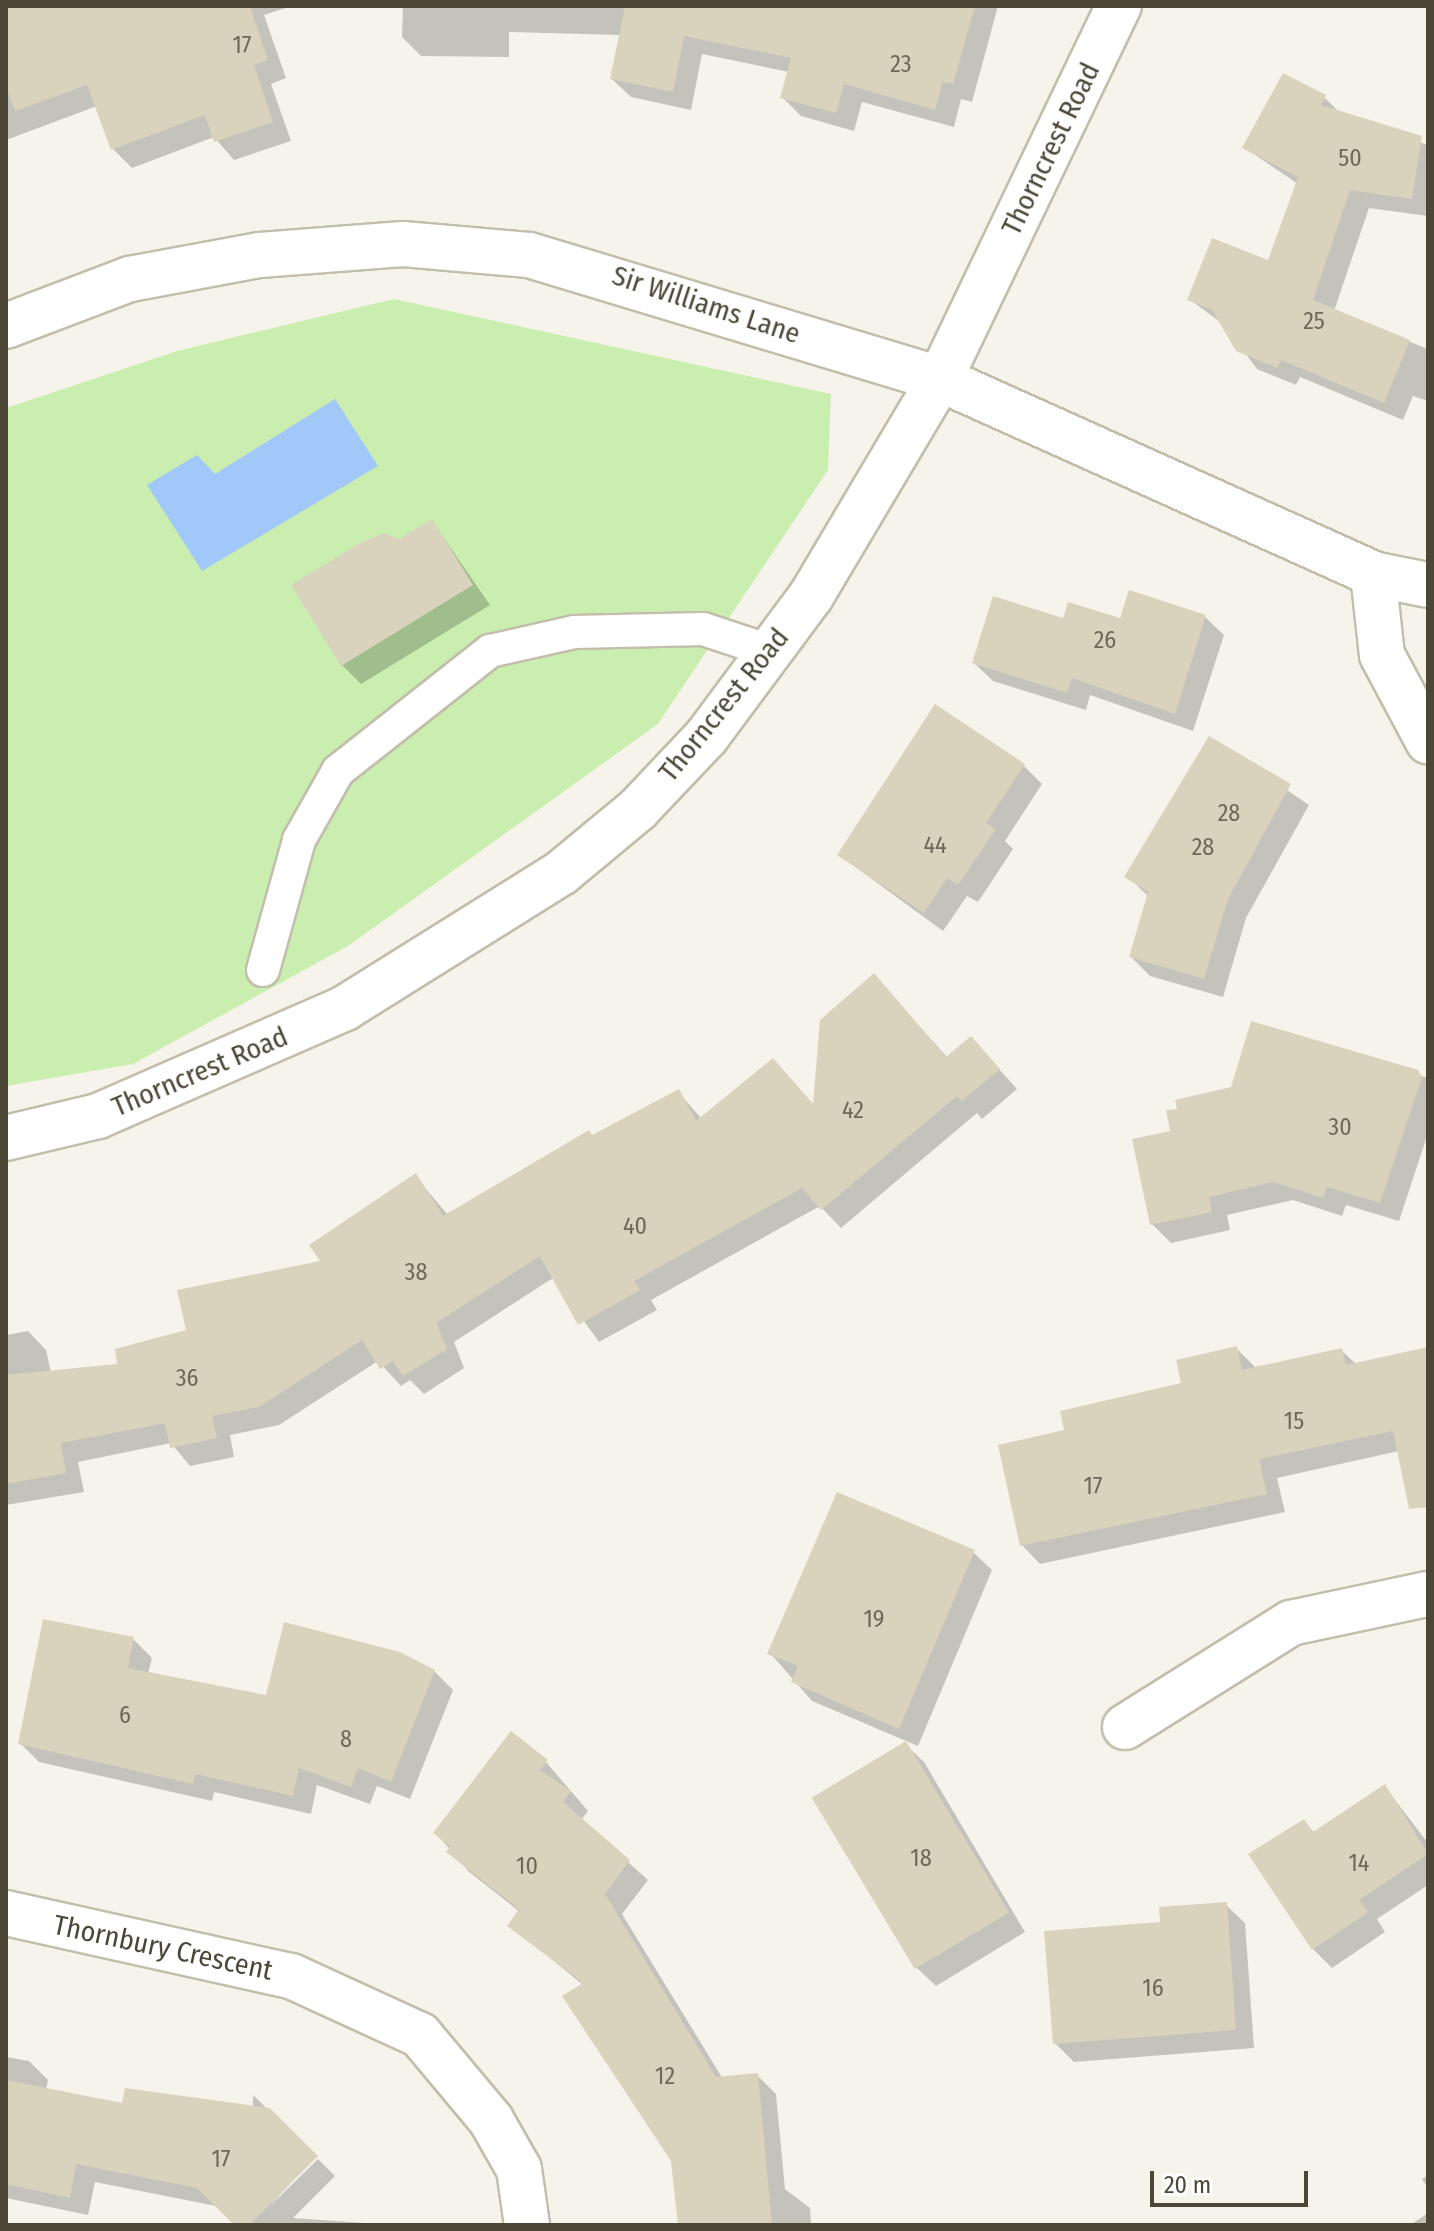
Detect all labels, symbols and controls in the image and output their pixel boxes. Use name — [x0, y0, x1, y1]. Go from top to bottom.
house number: 17 — [232, 32, 252, 60]
house number: 23 — [890, 51, 912, 79]
street label: Thorncrest Road — [995, 57, 1107, 241]
house number: 50 — [1338, 145, 1362, 173]
street label: Sir Williams Lane — [608, 259, 804, 351]
house number: 25 — [1303, 308, 1325, 336]
street label: Thorncrest Road — [652, 622, 796, 788]
house number: 26 — [1094, 627, 1116, 655]
house number: 28 — [1218, 800, 1240, 828]
house number: 44 — [923, 832, 947, 860]
house number: 28 — [1192, 834, 1214, 862]
street label: Thorncrest Road — [107, 1020, 293, 1124]
house number: 42 — [842, 1097, 864, 1125]
house number: 30 — [1328, 1114, 1352, 1142]
house number: 40 — [623, 1213, 647, 1241]
house number: 38 — [405, 1259, 427, 1287]
house number: 36 — [176, 1365, 198, 1393]
house number: 15 — [1284, 1408, 1304, 1436]
house number: 17 — [1083, 1473, 1103, 1501]
house number: 19 — [863, 1606, 885, 1634]
house number: 6 — [119, 1702, 131, 1730]
house number: 8 — [340, 1726, 352, 1754]
house number: 18 — [910, 1845, 932, 1873]
house number: 14 — [1349, 1850, 1369, 1878]
house number: 10 — [516, 1853, 538, 1881]
street label: Thornbury Crescent — [50, 1908, 276, 1988]
house number: 16 — [1142, 1975, 1164, 2003]
house number: 12 — [655, 2063, 675, 2091]
house number: 17 — [211, 2146, 231, 2174]
scale bar — [1154, 2155, 1312, 2205]
text: 20 m — [1164, 2171, 1211, 2199]

